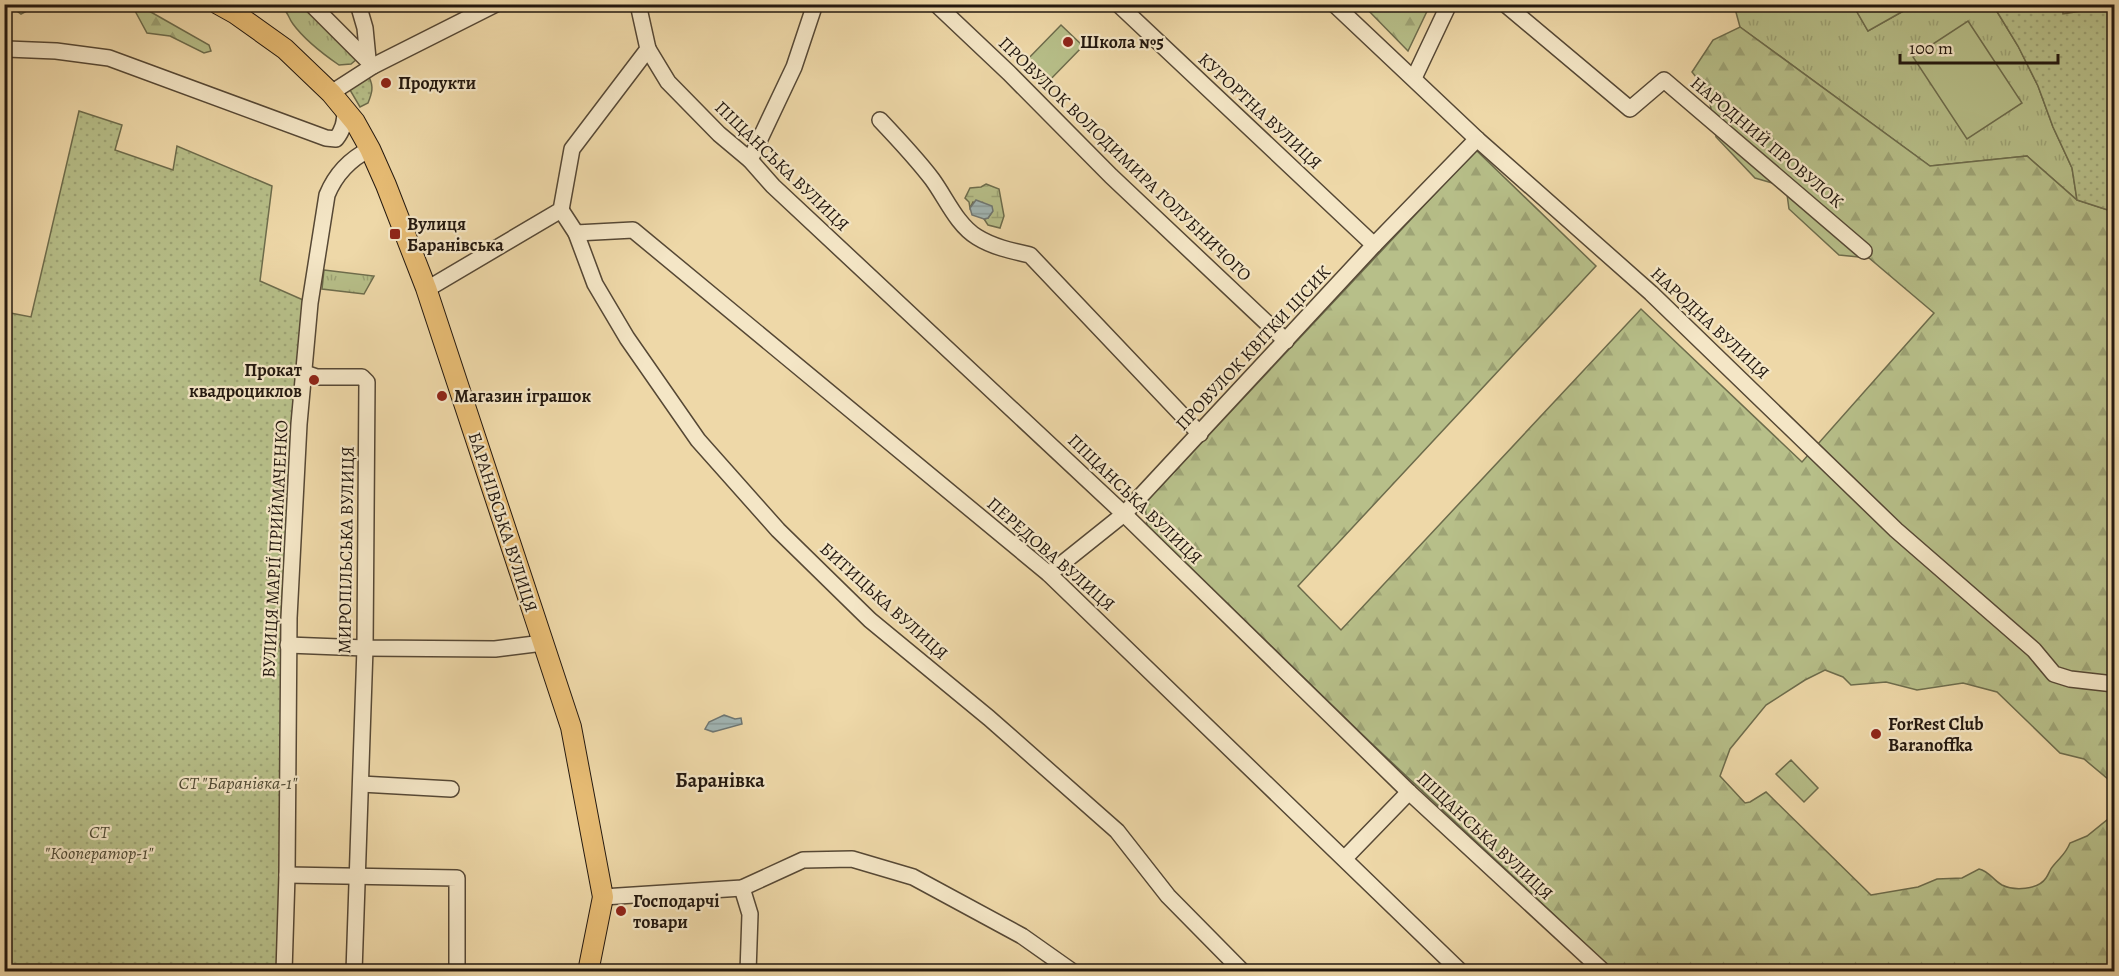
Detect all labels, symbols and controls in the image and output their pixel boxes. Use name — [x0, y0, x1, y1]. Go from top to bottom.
scale bar — [1900, 27, 2058, 65]
place label: Школа №5 — [1080, 30, 1164, 54]
street label: ПРОВУЛОК ВОЛОДИМИРА ГОЛУБНИЧОГО — [993, 31, 1257, 287]
marker: Школа №5 — [1061, 35, 1075, 49]
text: 100 m — [1909, 36, 1953, 60]
street label: КУРОРТНА ВУЛИЦЯ — [1193, 47, 1327, 175]
place label: Продукти — [398, 71, 476, 95]
street label: НАРОДНИЙ ПРОВУЛОК — [1685, 71, 1849, 213]
marker: Продукти — [379, 76, 393, 90]
street label: ПІЩАНСЬКА ВУЛИЦЯ — [710, 96, 854, 236]
place label: Вулиця Баранівська — [407, 212, 504, 257]
marker: Вулиця Баранівська — [388, 227, 402, 241]
street label: ПРОВУЛОК КВІТКИ ЦІСИК — [1170, 260, 1336, 436]
street label: НАРОДНА ВУЛИЦЯ — [1645, 262, 1775, 384]
place label: Прокат квадроциклов — [189, 358, 302, 403]
marker: Прокат квадроциклов — [307, 373, 321, 387]
place label: Магазин іграшок — [454, 384, 591, 408]
marker: Магазин іграшок — [435, 389, 449, 403]
street label: ВУЛИЦЯ МАРІЇ ПРИЙМАЧЕНКО — [256, 419, 294, 679]
street label: БАРАНІВСЬКА ВУЛИЦЯ — [463, 429, 543, 615]
street label: ПІЩАНСЬКА ВУЛИЦЯ — [1063, 429, 1207, 569]
street label: МИРОПІЛЬСЬКА ВУЛИЦЯ — [332, 446, 360, 654]
street label: ПЕРЕДОВА ВУЛИЦЯ — [982, 492, 1120, 616]
street label: БИТИЦЬКА ВУЛИЦЯ — [815, 537, 953, 665]
place label: ForRest Club Baranoffka — [1888, 712, 1984, 757]
marker: ForRest Club Baranoffka — [1869, 727, 1883, 741]
district label: Баранівка — [675, 767, 765, 794]
street label: ПІЩАНСЬКА ВУЛИЦЯ — [1412, 767, 1558, 905]
park label: СТ "Баранівка-1" — [179, 771, 298, 795]
park label: СТ "Кооператор-1" — [45, 820, 154, 865]
place label: Господарчі товари — [633, 889, 720, 934]
marker: Господарчі товари — [614, 904, 628, 918]

